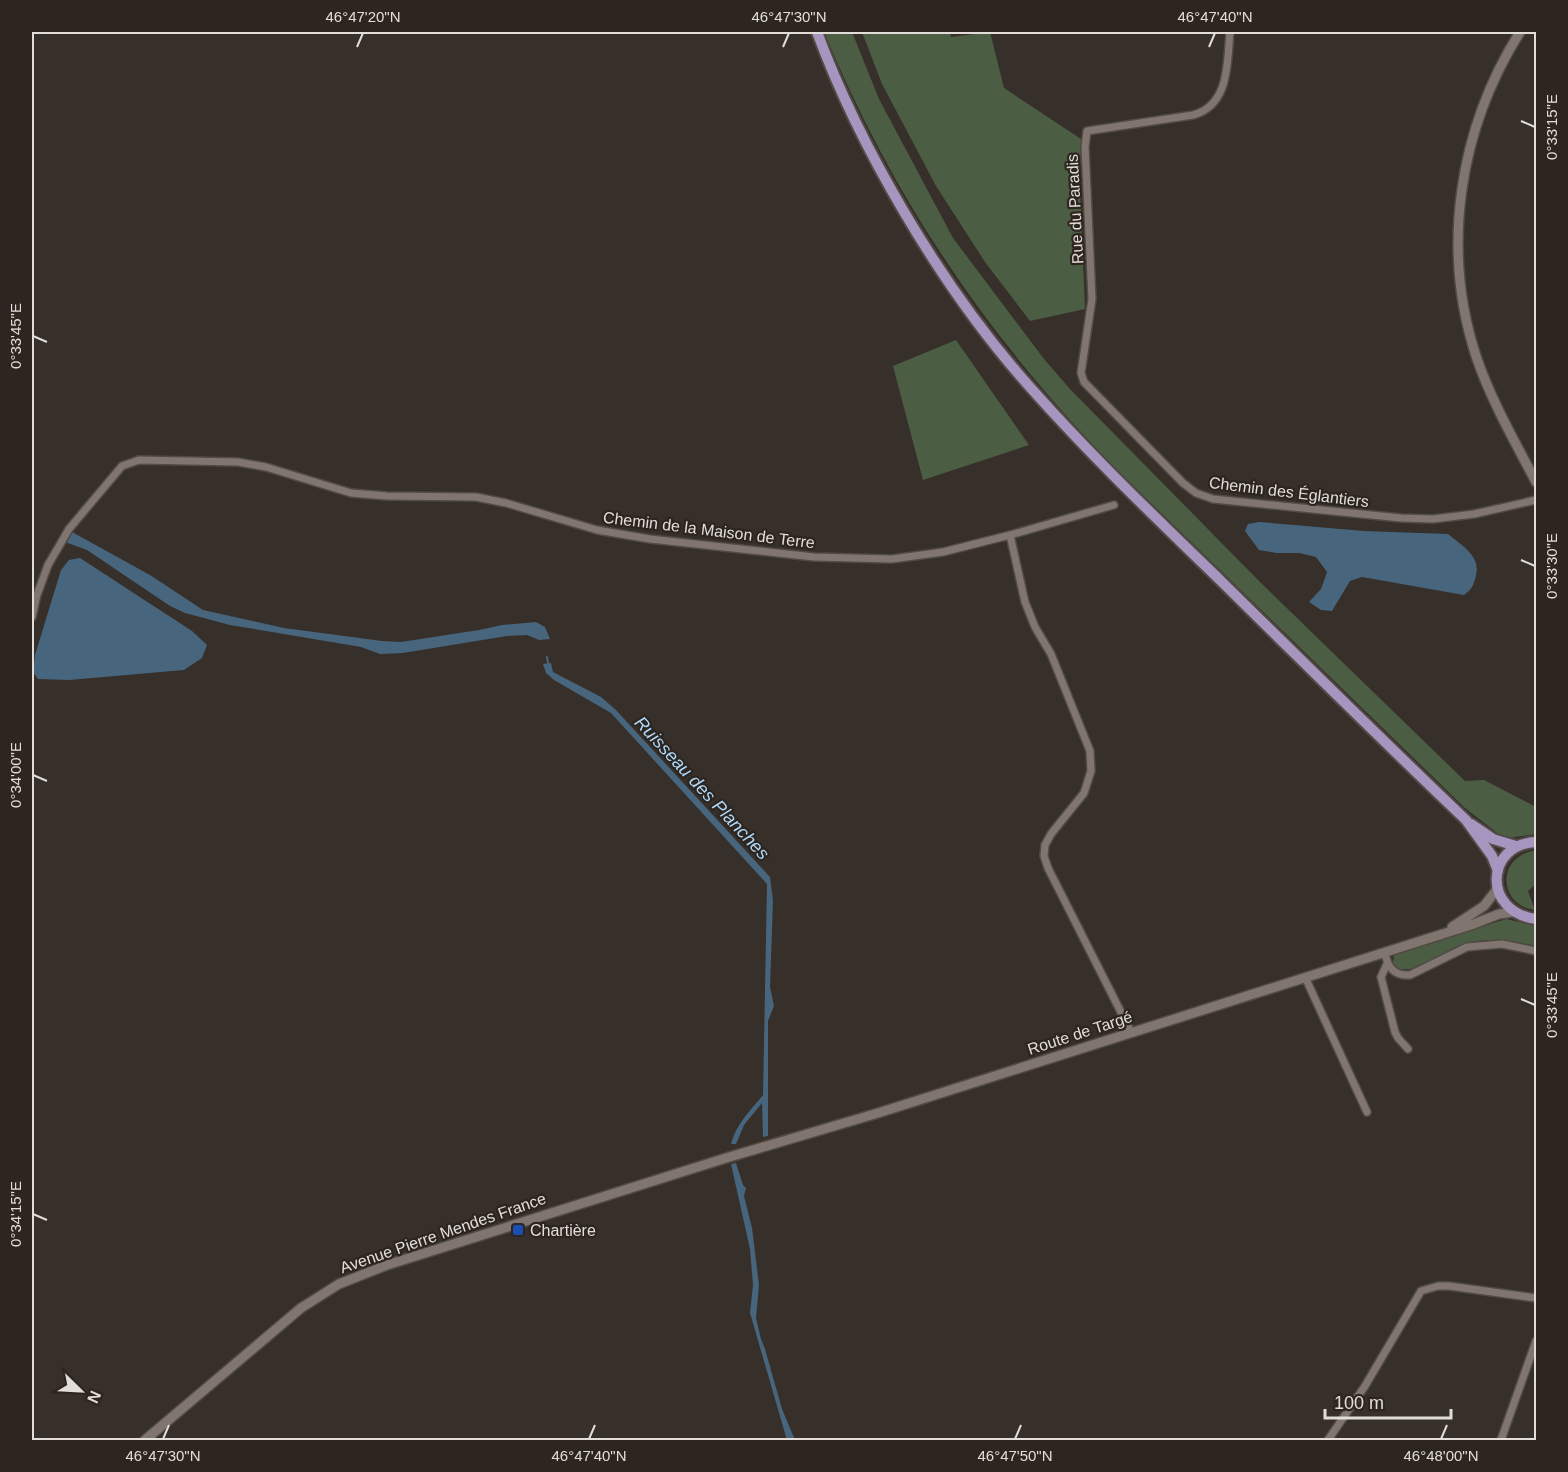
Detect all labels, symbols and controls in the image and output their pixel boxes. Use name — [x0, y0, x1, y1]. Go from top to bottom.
text: 46°47'20"N — [325, 8, 401, 25]
text: 46°47'30"N — [751, 8, 827, 25]
text: 46°47'40"N — [1177, 8, 1253, 25]
text: 0°33'15"E — [1543, 94, 1560, 160]
street label: Rue du Paradis — [1064, 153, 1086, 265]
text: 0°33'45"E — [7, 303, 24, 369]
street label: Chemin des Églantiers — [1208, 473, 1370, 510]
street label: Chemin de la Maison de Terre — [602, 509, 816, 551]
text: 0°33'30"E — [1543, 533, 1560, 599]
water label: Ruisseau des Planches — [631, 712, 773, 864]
text: 0°34'00"E — [7, 742, 24, 808]
text: 0°33'45"E — [1543, 972, 1560, 1038]
street label: Route de Targé — [1025, 1008, 1135, 1058]
text: 0°34'15"E — [7, 1181, 24, 1247]
street label: Avenue Pierre Mendes France — [338, 1190, 548, 1276]
place label: Chartière — [530, 1222, 596, 1239]
marker: Chartière — [511, 1223, 525, 1237]
north arrow — [51, 1361, 111, 1421]
scale bar — [1325, 1382, 1451, 1420]
text: N — [84, 1388, 104, 1406]
text: 100 m — [1334, 1393, 1384, 1413]
text: 46°47'30"N — [125, 1447, 201, 1464]
text: 46°47'40"N — [551, 1447, 627, 1464]
text: 46°47'50"N — [977, 1447, 1053, 1464]
text: 46°48'00"N — [1403, 1447, 1479, 1464]

